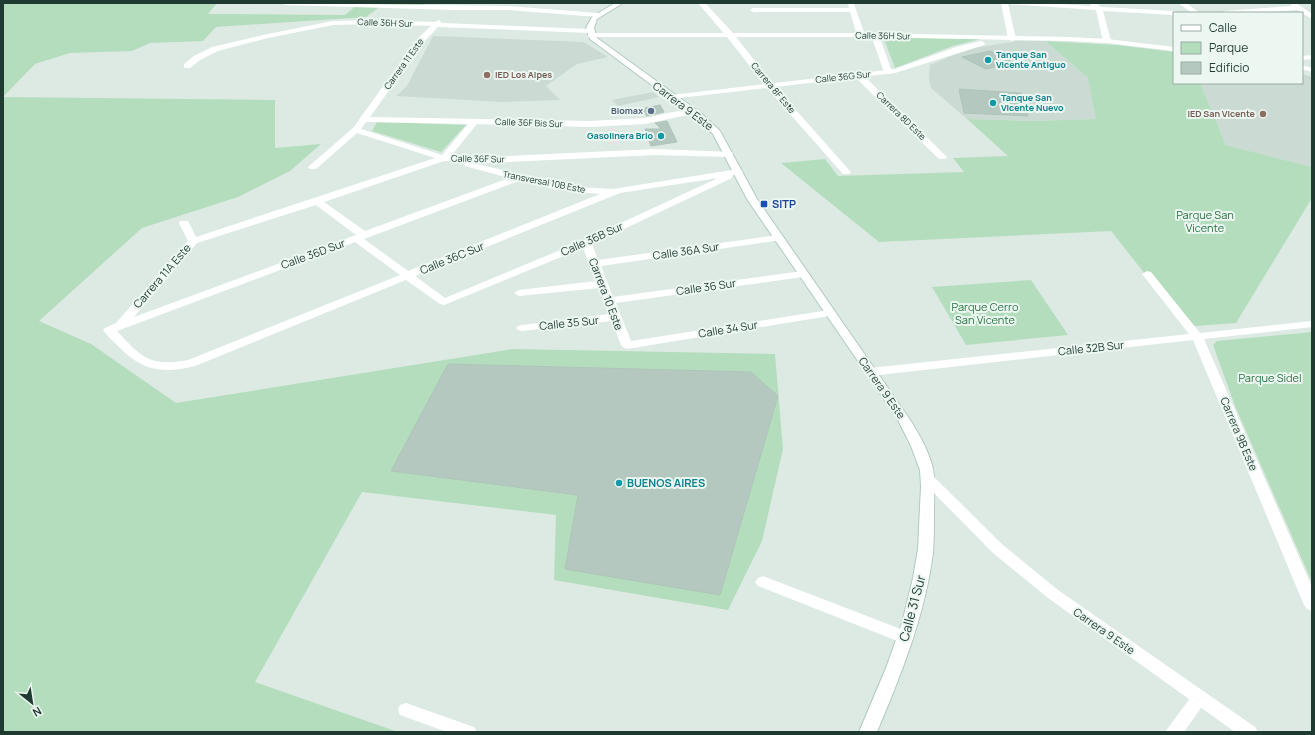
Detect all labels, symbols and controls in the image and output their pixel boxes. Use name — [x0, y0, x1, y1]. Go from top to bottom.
legend — [1173, 12, 1303, 84]
street label: Calle 36H Sur — [357, 15, 414, 30]
text: Calle — [1209, 19, 1237, 36]
street label: Calle 36H Sur — [855, 29, 912, 42]
street label: Carrera 11 Este — [381, 35, 427, 92]
text: Parque — [1209, 39, 1248, 56]
place label: Tanque San Vicente Antiguo — [996, 48, 1066, 71]
marker: Tanque San Vicente Antiguo — [983, 55, 993, 65]
street label: Carrera 8F Este — [748, 59, 799, 116]
text: Edificio — [1209, 59, 1249, 76]
street label: Calle 36G Sur — [815, 67, 872, 86]
place label: IED Los Alpes — [495, 68, 552, 81]
marker: IED Los Alpes — [482, 70, 492, 80]
street label: Carrera 9 Este — [650, 78, 717, 134]
street label: Carrera 8D Este — [874, 89, 929, 143]
place label: Tanque San Vicente Nuevo — [1001, 91, 1064, 114]
marker: Tanque San Vicente Nuevo — [988, 98, 998, 108]
place label: Biomax — [611, 104, 643, 117]
marker: Biomax — [646, 106, 656, 116]
place label: IED San Vicente — [1187, 107, 1256, 120]
marker: IED San Vicente — [1258, 109, 1268, 119]
street label: Calle 36F Bis Sur — [495, 115, 564, 130]
place label: Gasolinera Brio — [587, 129, 653, 142]
marker: Gasolinera Brio — [656, 131, 666, 141]
street label: Calle 36F Sur — [451, 152, 506, 165]
street label: Transversal 10B Este — [502, 167, 587, 196]
place label: SITP — [772, 196, 796, 211]
marker: SITP — [759, 199, 769, 209]
park label: Parque San Vicente — [1176, 207, 1234, 235]
street label: Calle 36B Sur — [558, 218, 625, 259]
street label: Calle 36D Sur — [279, 235, 347, 272]
street label: Calle 36C Sur — [417, 238, 486, 277]
street label: Calle 36A Sur — [652, 238, 720, 263]
street label: Carrera 11A Este — [129, 240, 194, 311]
street label: Carrera 10 Este — [586, 256, 627, 333]
street label: Calle 36 Sur — [675, 275, 737, 298]
park label: Parque Cerro San Vicente — [952, 299, 1019, 327]
street label: Calle 35 Sur — [538, 312, 599, 333]
street label: Calle 34 Sur — [697, 316, 759, 341]
street label: Calle 32B Sur — [1057, 337, 1125, 358]
street label: Carrera 9 Este — [856, 354, 910, 422]
park label: Parque Sidel — [1238, 370, 1302, 385]
street label: Carrera 9B Este — [1217, 395, 1262, 473]
place label: BUENOS AIRES — [627, 475, 705, 490]
marker: BUENOS AIRES — [614, 478, 624, 488]
street label: Calle 31 Sur — [894, 572, 930, 643]
street label: Carrera 9 Este — [1071, 604, 1139, 658]
north arrow — [12, 683, 52, 723]
text: N — [30, 704, 44, 721]

